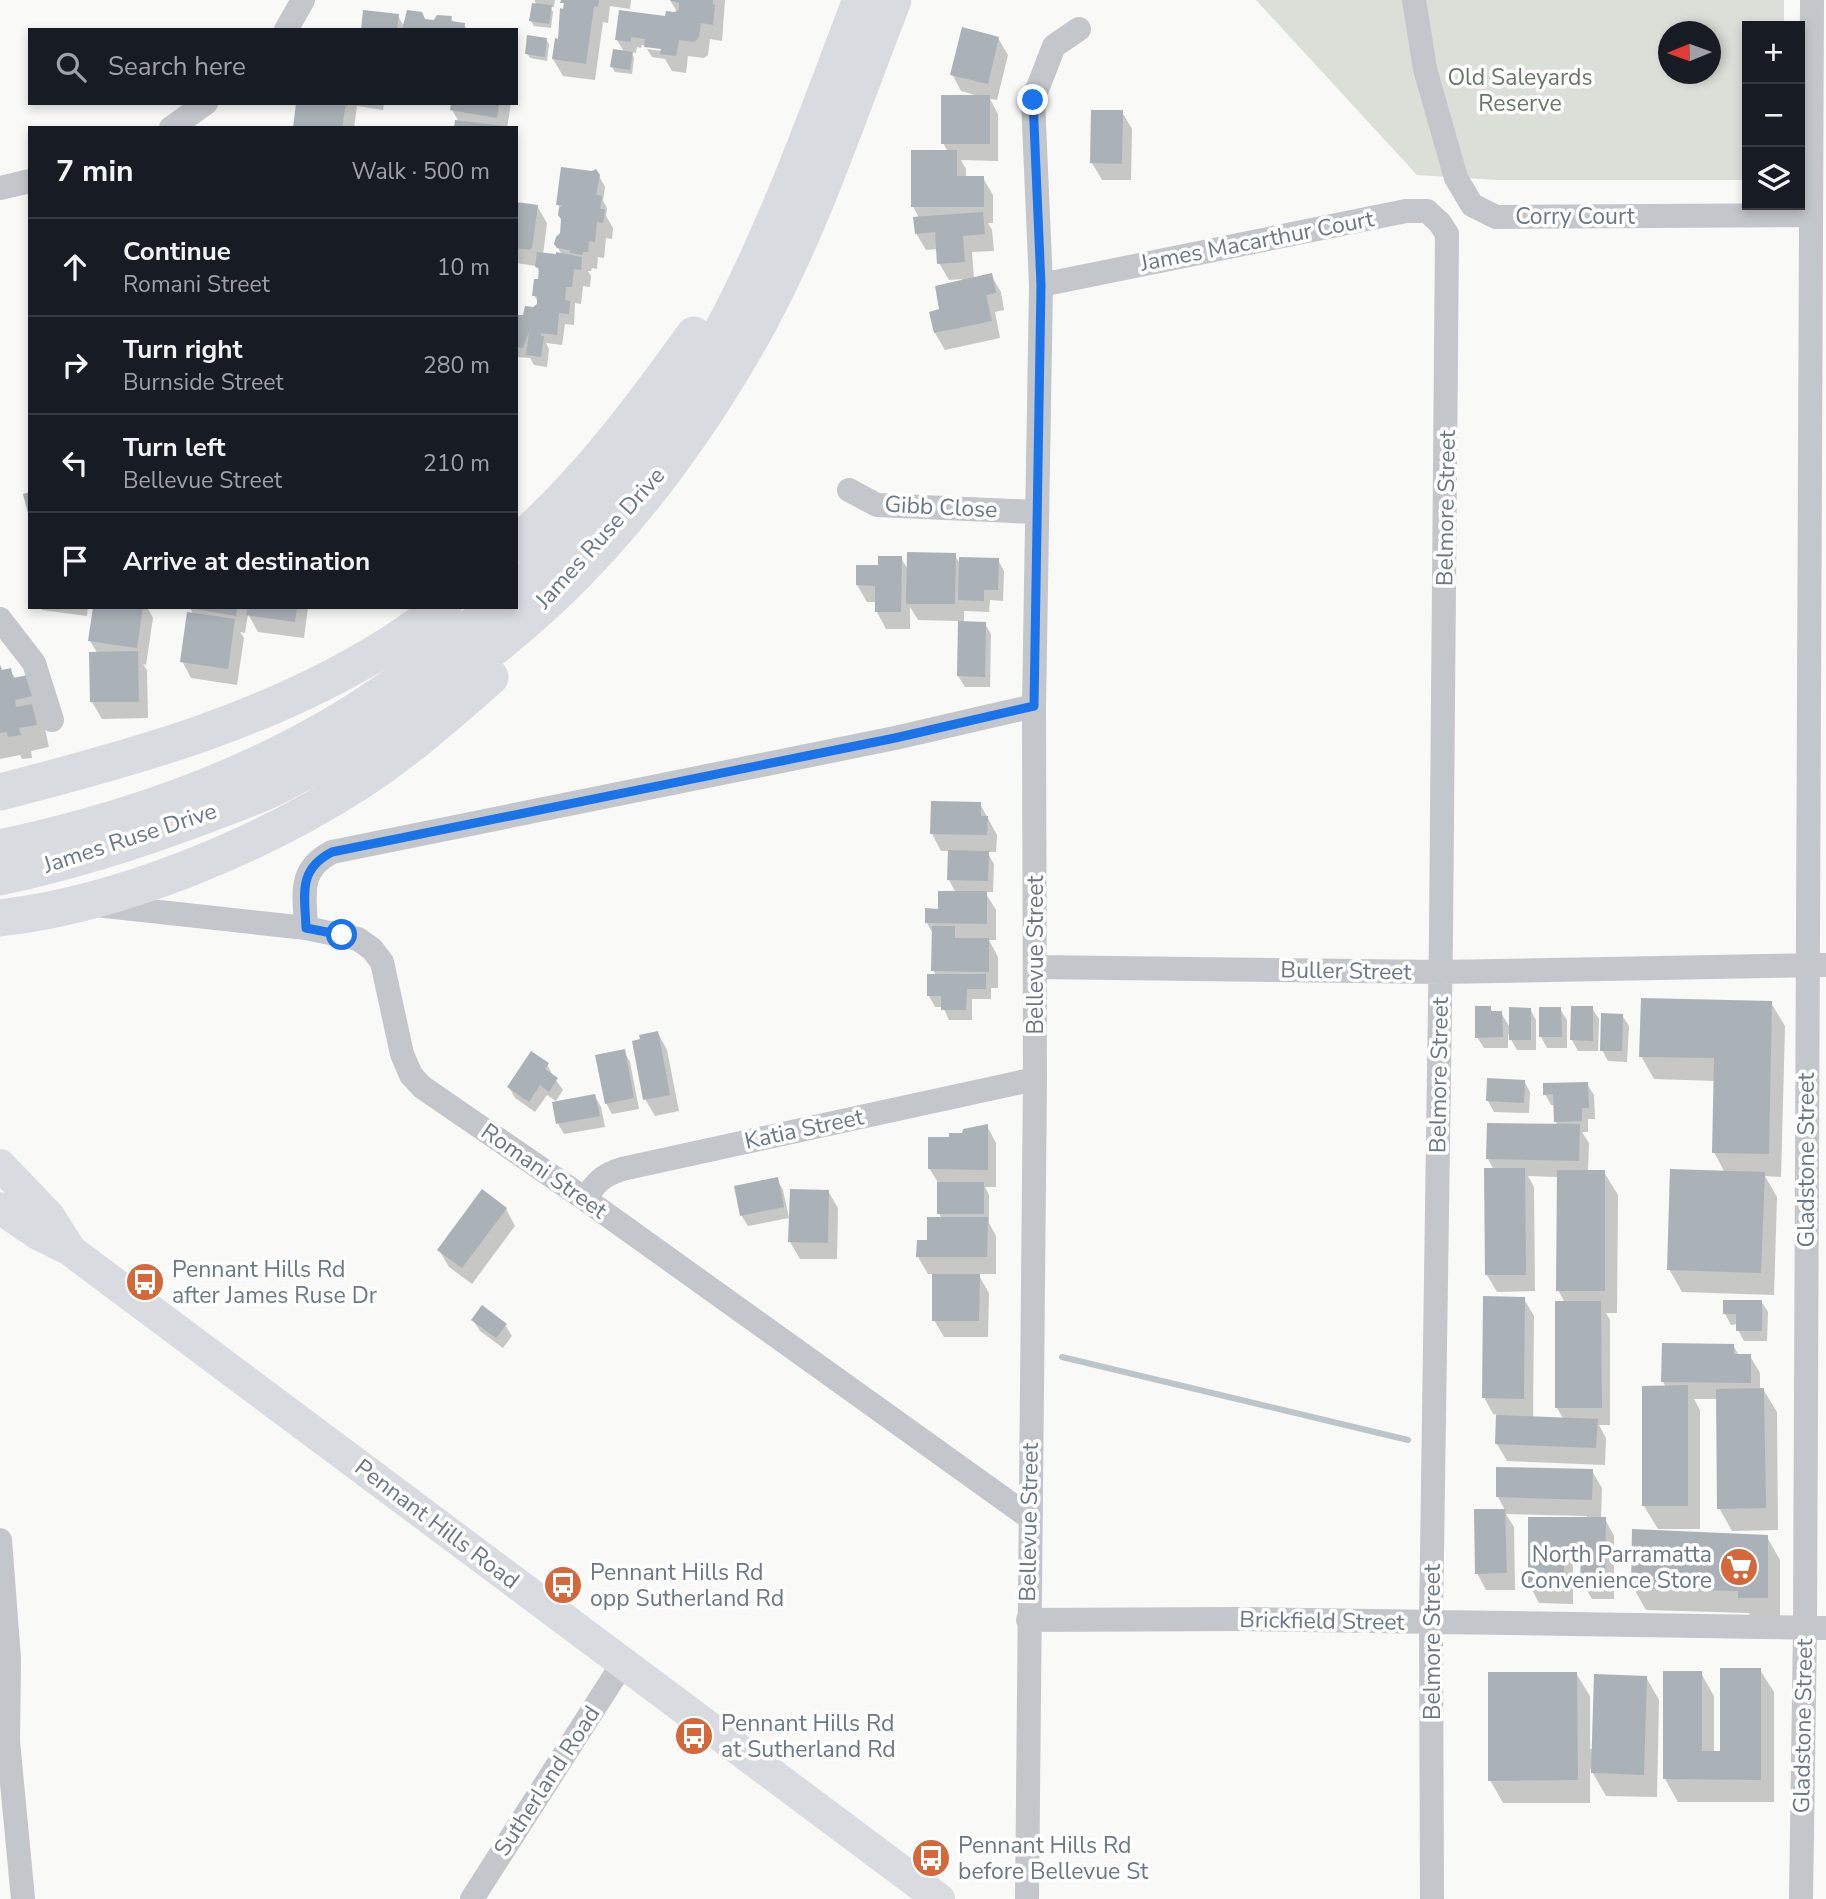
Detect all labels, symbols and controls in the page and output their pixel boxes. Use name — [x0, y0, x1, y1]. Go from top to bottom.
north arrow — [1658, 21, 1721, 84]
map controls — [1742, 21, 1805, 210]
button: + — [1742, 21, 1805, 84]
search box — [28, 28, 518, 105]
icon: search — [52, 48, 90, 86]
text: Search here — [108, 49, 246, 84]
park label: Old Saleyards Reserve — [1447, 62, 1593, 119]
route end — [1017, 84, 1048, 115]
button: − — [1742, 84, 1805, 147]
button: layers — [1742, 147, 1805, 210]
text: 7 min — [56, 151, 134, 192]
text: Walk · 500 m — [351, 156, 490, 187]
street label: Corry Court — [1515, 201, 1636, 232]
street label: James Macarthur Court — [1137, 203, 1377, 279]
text: Continue — [123, 234, 231, 269]
icon: ahead — [56, 248, 94, 286]
text: 10 m — [437, 252, 490, 283]
text: Romani Street — [123, 269, 270, 300]
text: Turn right — [123, 332, 242, 367]
icon: right — [56, 346, 94, 384]
text: 280 m — [423, 350, 490, 381]
text: Burnside Street — [123, 367, 283, 398]
street label: Belmore Street — [1429, 429, 1463, 586]
text: Turn left — [123, 430, 226, 465]
icon: left — [56, 444, 94, 482]
text: 210 m — [423, 448, 490, 479]
street label: James Ruse Drive — [527, 461, 672, 616]
text: Bellevue Street — [123, 465, 282, 496]
street label: Gibb Close — [884, 489, 998, 525]
icon: arrive — [56, 542, 94, 580]
text: Arrive at destination — [123, 544, 370, 579]
street label: James Ruse Drive — [38, 795, 221, 881]
street label: Bellevue Street — [1020, 875, 1051, 1035]
route start — [326, 919, 357, 950]
street label: Buller Street — [1280, 954, 1413, 988]
street label: Belmore Street — [1422, 996, 1456, 1153]
street label: Gladstone Street — [1791, 1072, 1822, 1247]
street label: Katia Street — [742, 1101, 867, 1157]
street label: Romani Street — [475, 1116, 614, 1226]
place label: Pennant Hills Rd after James Ruse Dr — [172, 1254, 378, 1311]
bus stop icon: Pennant Hills Rd after James Ruse Dr — [124, 1261, 166, 1303]
street label: Bellevue Street — [1012, 1441, 1046, 1602]
street label: Pennant Hills Road — [348, 1452, 526, 1596]
place label: North Parramatta Convenience Store — [1520, 1539, 1712, 1596]
supermarket icon: North Parramatta Convenience Store — [1718, 1546, 1760, 1588]
place label: Pennant Hills Rd opp Sutherland Rd — [590, 1557, 784, 1614]
street label: Belmore Street — [1417, 1563, 1448, 1720]
bus stop icon: Pennant Hills Rd opp Sutherland Rd — [542, 1564, 584, 1606]
street label: Brickfield Street — [1239, 1604, 1406, 1638]
street label: Gladstone Street — [1786, 1637, 1820, 1814]
street label: Sutherland Road — [487, 1700, 607, 1862]
place label: Pennant Hills Rd at Sutherland Rd — [721, 1708, 896, 1765]
bus stop icon: Pennant Hills Rd at Sutherland Rd — [673, 1715, 715, 1757]
place label: Pennant Hills Rd before Bellevue St — [958, 1830, 1149, 1887]
bus stop icon: Pennant Hills Rd before Bellevue St — [910, 1837, 952, 1879]

